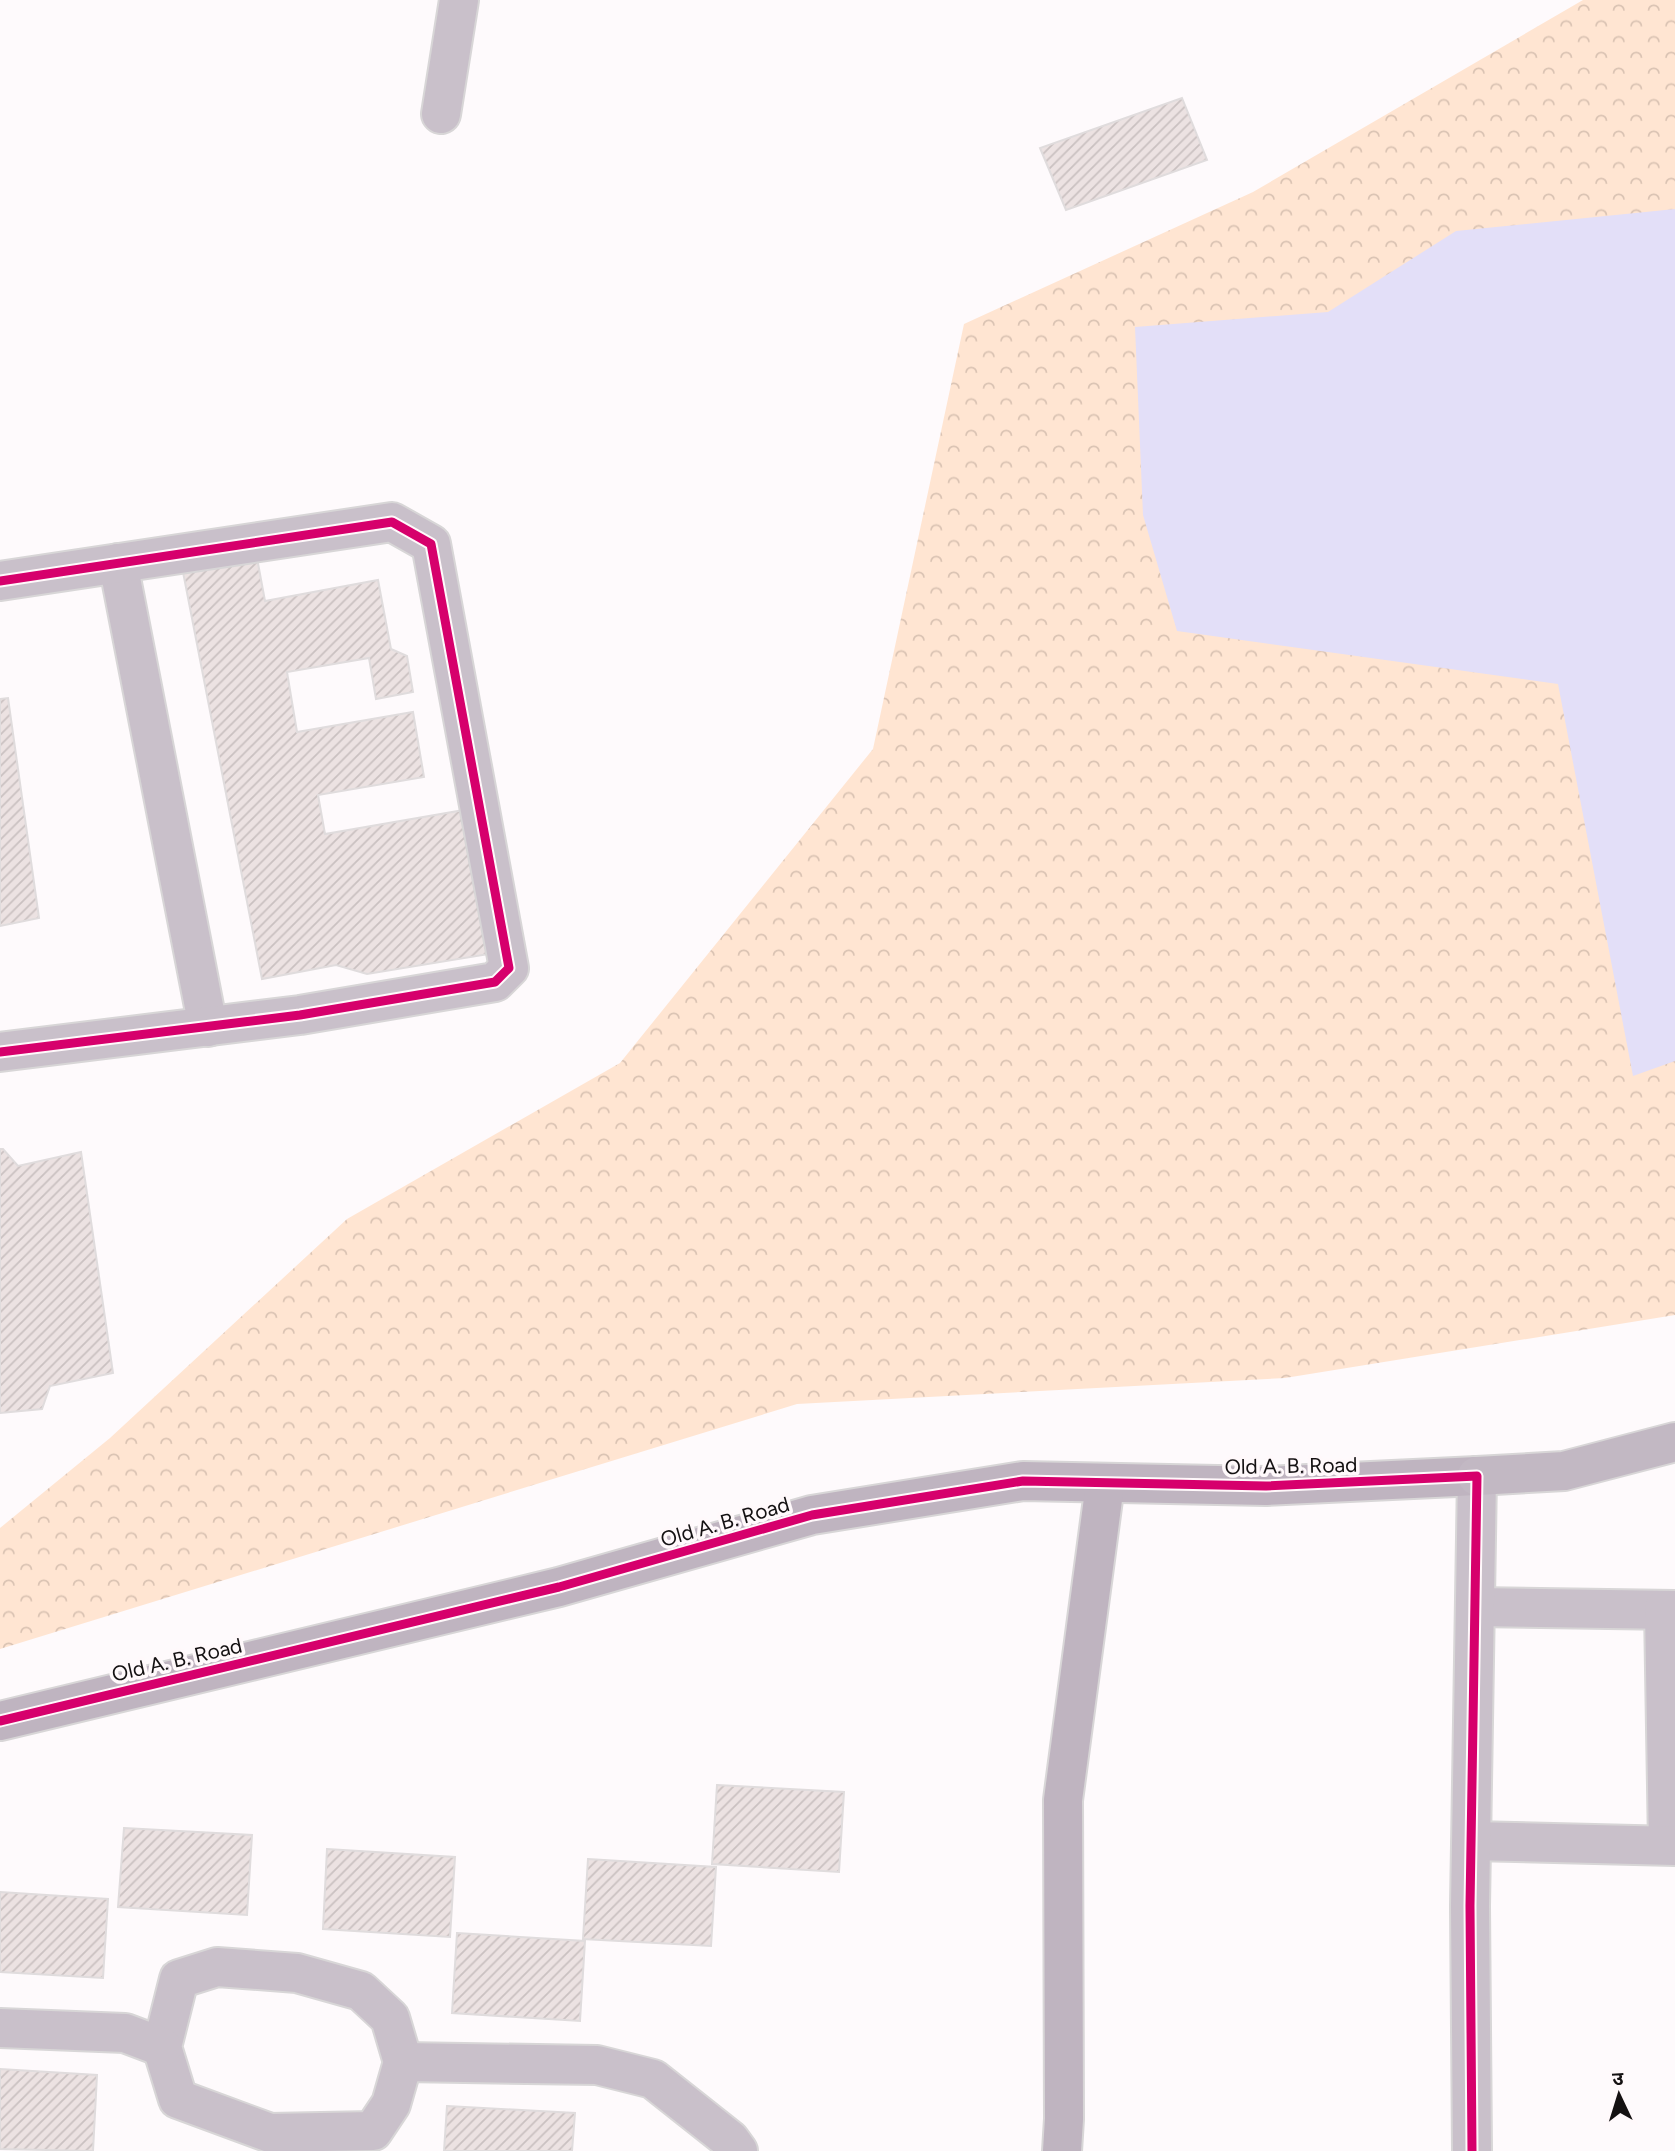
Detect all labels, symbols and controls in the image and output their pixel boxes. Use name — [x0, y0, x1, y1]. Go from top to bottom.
street label: Old A. B. Road — [1224, 1452, 1358, 1479]
street label: Old A. B. Road — [658, 1491, 792, 1552]
street label: Old A. B. Road — [109, 1632, 244, 1687]
north arrow — [1584, 2060, 1654, 2130]
text: उ — [1611, 2067, 1625, 2090]

